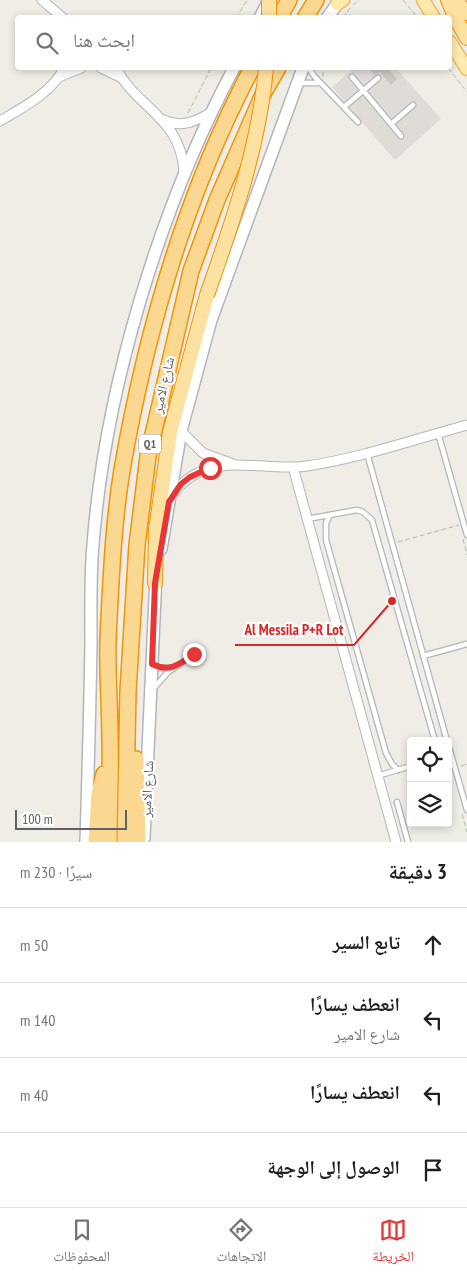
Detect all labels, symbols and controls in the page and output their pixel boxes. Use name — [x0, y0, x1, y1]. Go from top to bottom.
search box — [15, 15, 452, 70]
text: ابحث هنا — [73, 28, 135, 52]
icon: search — [33, 29, 61, 57]
street label: شارع الامير — [148, 355, 179, 416]
road number: Q1 — [139, 434, 161, 454]
route start — [199, 457, 222, 480]
callout: Al Messila P+R Lot — [235, 615, 354, 645]
text: Al Messila P+R Lot — [244, 620, 344, 639]
route end — [183, 643, 206, 666]
map controls — [407, 737, 452, 827]
button: locate — [407, 737, 452, 782]
street label: شارع الامير — [136, 760, 158, 819]
button: layers — [407, 782, 452, 827]
scale bar — [15, 807, 128, 830]
text: 100 m — [22, 810, 53, 828]
text: 3 دقيقة — [389, 858, 447, 885]
text: سيرًا · 230 m — [20, 862, 92, 882]
text: تابع السير — [333, 930, 400, 954]
icon: ahead — [419, 931, 447, 959]
text: 50 m — [20, 935, 48, 955]
text: انعطف يسارًا — [310, 992, 400, 1016]
icon: left — [419, 1006, 447, 1034]
text: 140 m — [20, 1010, 55, 1030]
text: شارع الامير — [335, 1024, 400, 1044]
text: انعطف يسارًا — [310, 1080, 400, 1104]
icon: left — [419, 1081, 447, 1109]
text: 40 m — [20, 1085, 48, 1105]
text: الوصول إلى الوجهة — [267, 1155, 400, 1179]
icon: arrive — [419, 1156, 447, 1184]
tab: المحفوظات — [53, 1216, 110, 1270]
tab: الاتجاهات — [217, 1216, 266, 1270]
tab: الخريطة — [373, 1216, 414, 1270]

